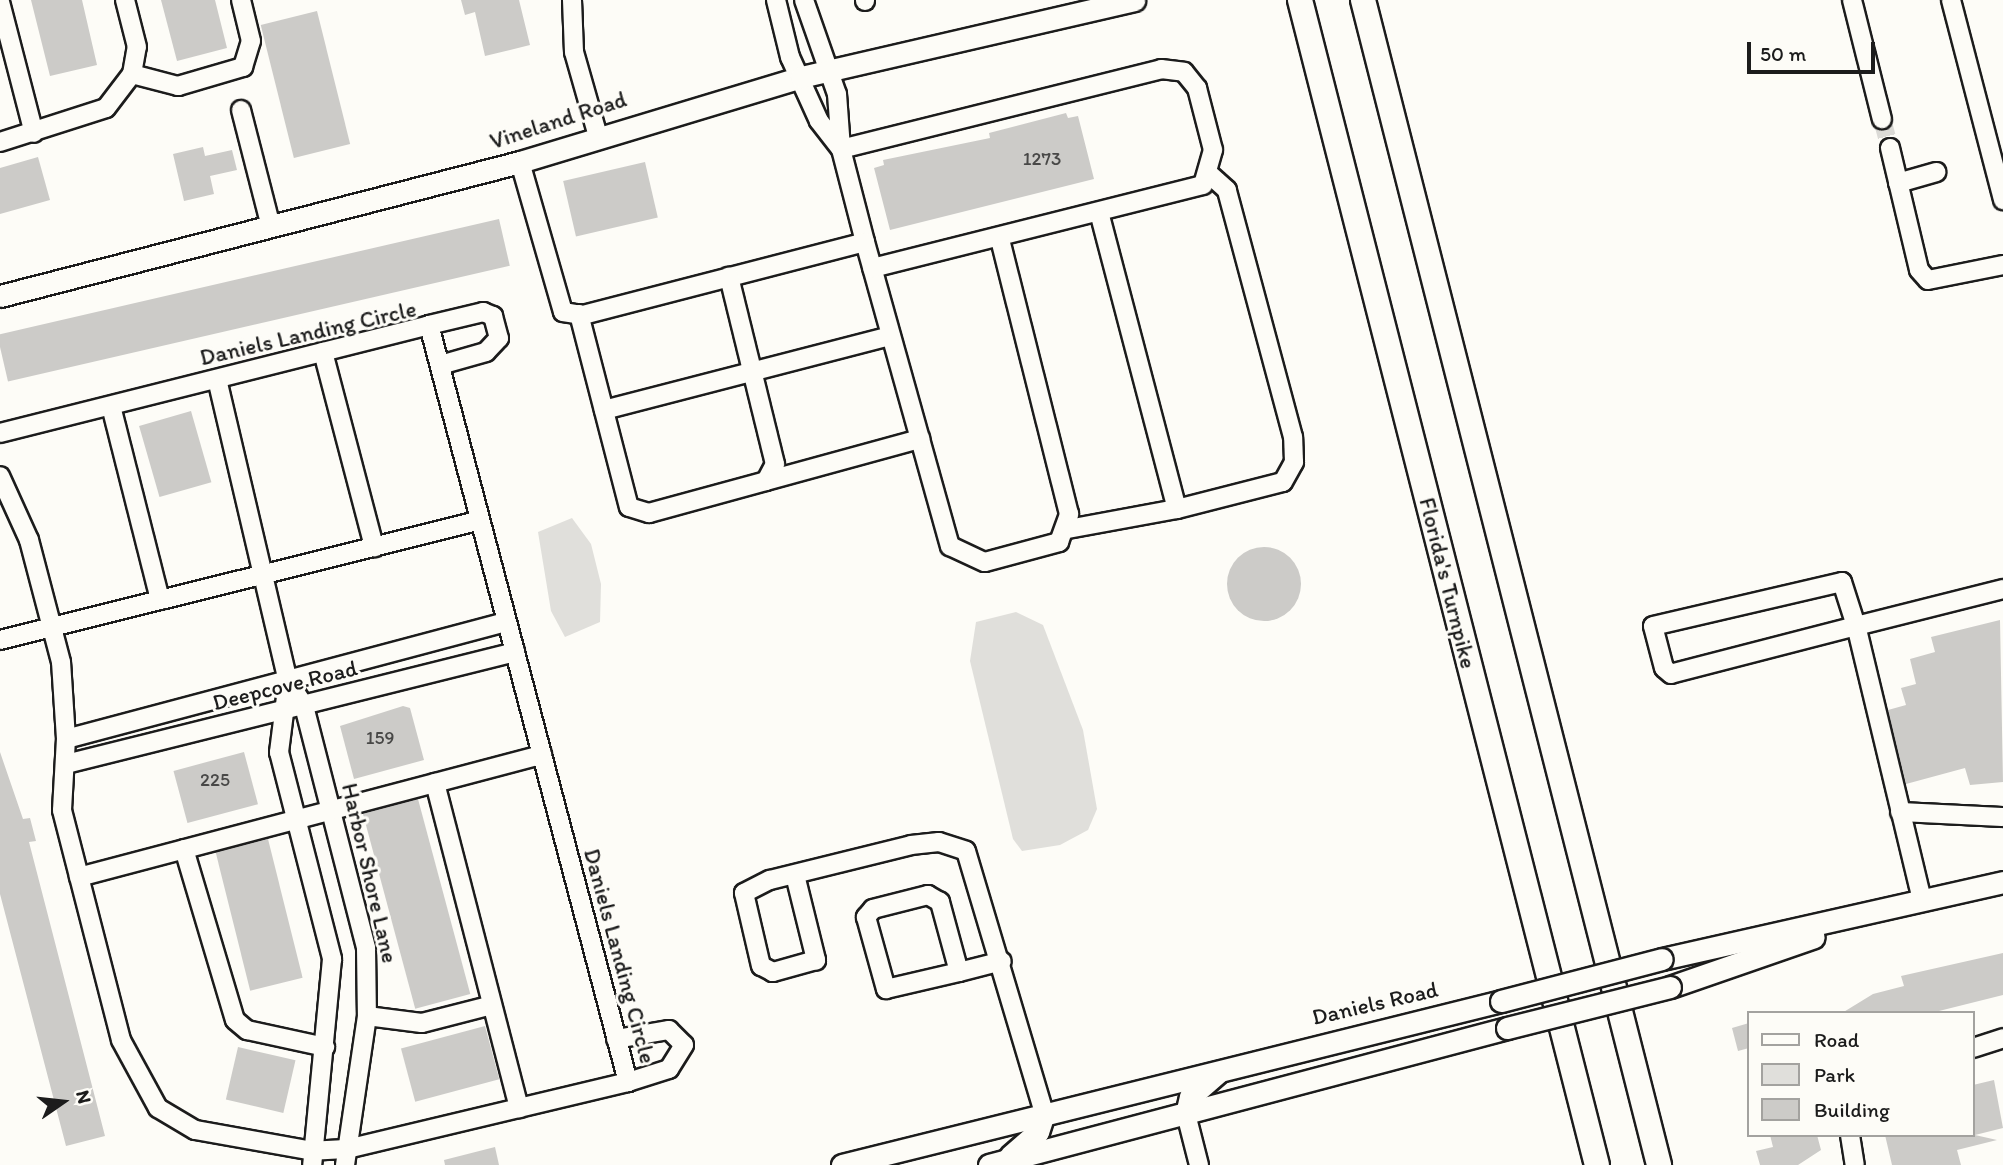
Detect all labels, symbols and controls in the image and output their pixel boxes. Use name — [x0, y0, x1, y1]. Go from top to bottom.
scale bar — [1751, 28, 1879, 72]
text: 50 m — [1760, 41, 1806, 66]
street label: Vineland Road — [486, 85, 630, 155]
house number: 1273 — [1023, 148, 1061, 170]
street label: Daniels Landing Circle — [197, 295, 419, 371]
street label: Florida's Turnpike — [1413, 495, 1483, 671]
street label: Deepcove Road — [210, 654, 360, 716]
house number: 159 — [366, 727, 394, 749]
house number: 225 — [200, 769, 230, 791]
street label: Harbor Shore Lane — [336, 780, 404, 966]
street label: Daniels Landing Circle — [578, 845, 662, 1067]
street label: Daniels Road — [1309, 975, 1441, 1031]
legend — [1748, 1011, 1975, 1137]
text: Road — [1814, 1027, 1859, 1052]
text: Park — [1814, 1062, 1855, 1087]
north arrow — [28, 1067, 98, 1137]
text: N — [71, 1088, 97, 1106]
text: Building — [1814, 1097, 1890, 1122]

